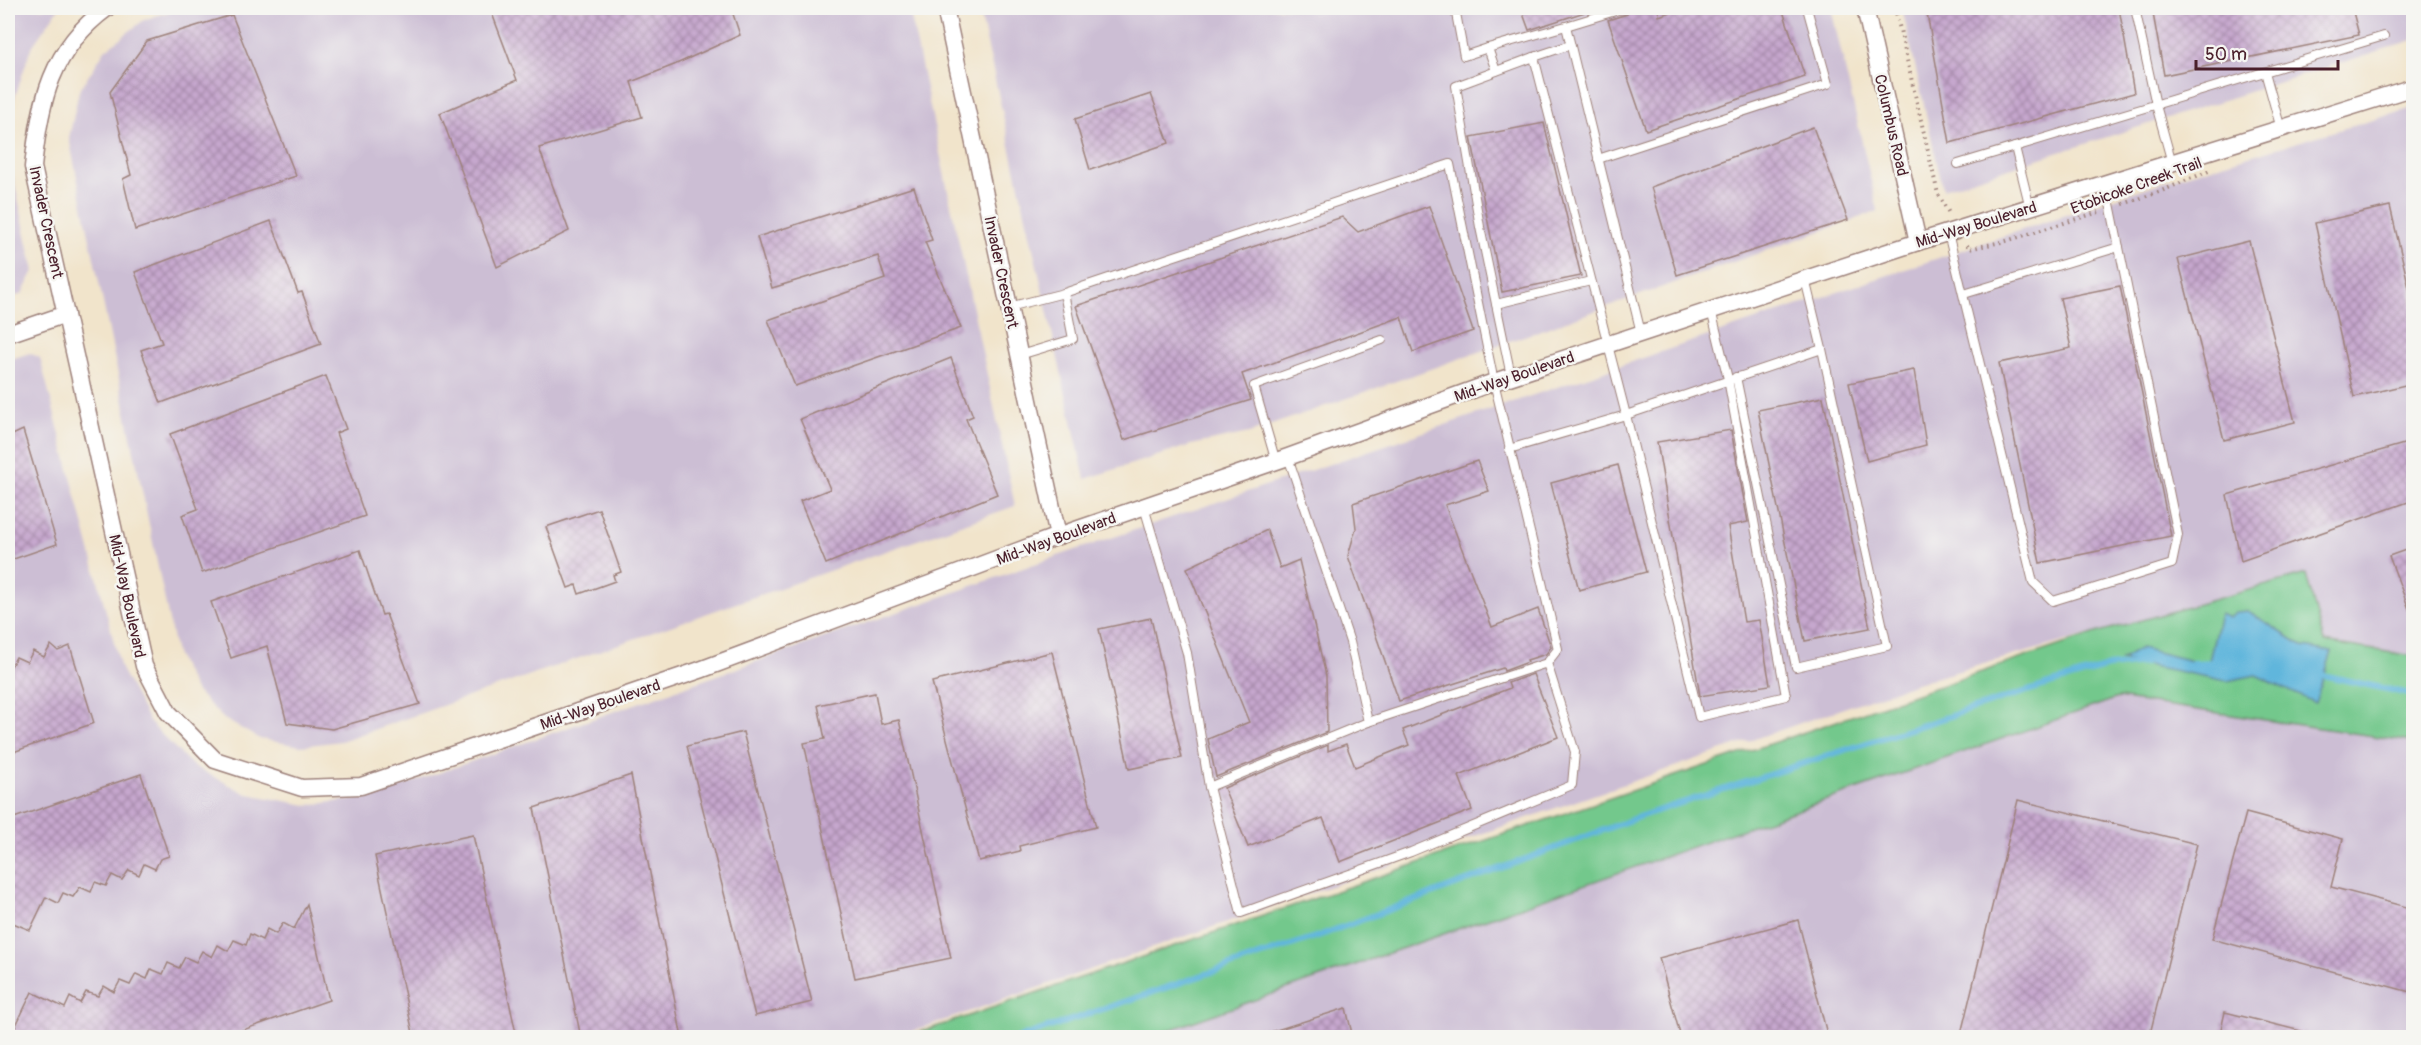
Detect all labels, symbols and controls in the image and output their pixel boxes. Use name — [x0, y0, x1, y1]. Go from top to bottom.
scale bar — [2196, 33, 2338, 71]
text: 50 m — [2205, 43, 2247, 66]
street label: Columbus Road — [1870, 72, 1912, 178]
street label: Etobicoke Creek Trail — [2068, 153, 2205, 219]
street label: Invader Crescent — [24, 164, 68, 281]
street label: Mid-Way Boulevard — [1913, 197, 2039, 253]
street label: Invader Crescent — [979, 214, 1023, 331]
street label: Mid-Way Boulevard — [1452, 347, 1577, 407]
street label: Mid-Way Boulevard — [994, 508, 1119, 570]
street label: Mid-Way Boulevard — [104, 533, 150, 660]
street label: Mid-Way Boulevard — [538, 675, 663, 735]

